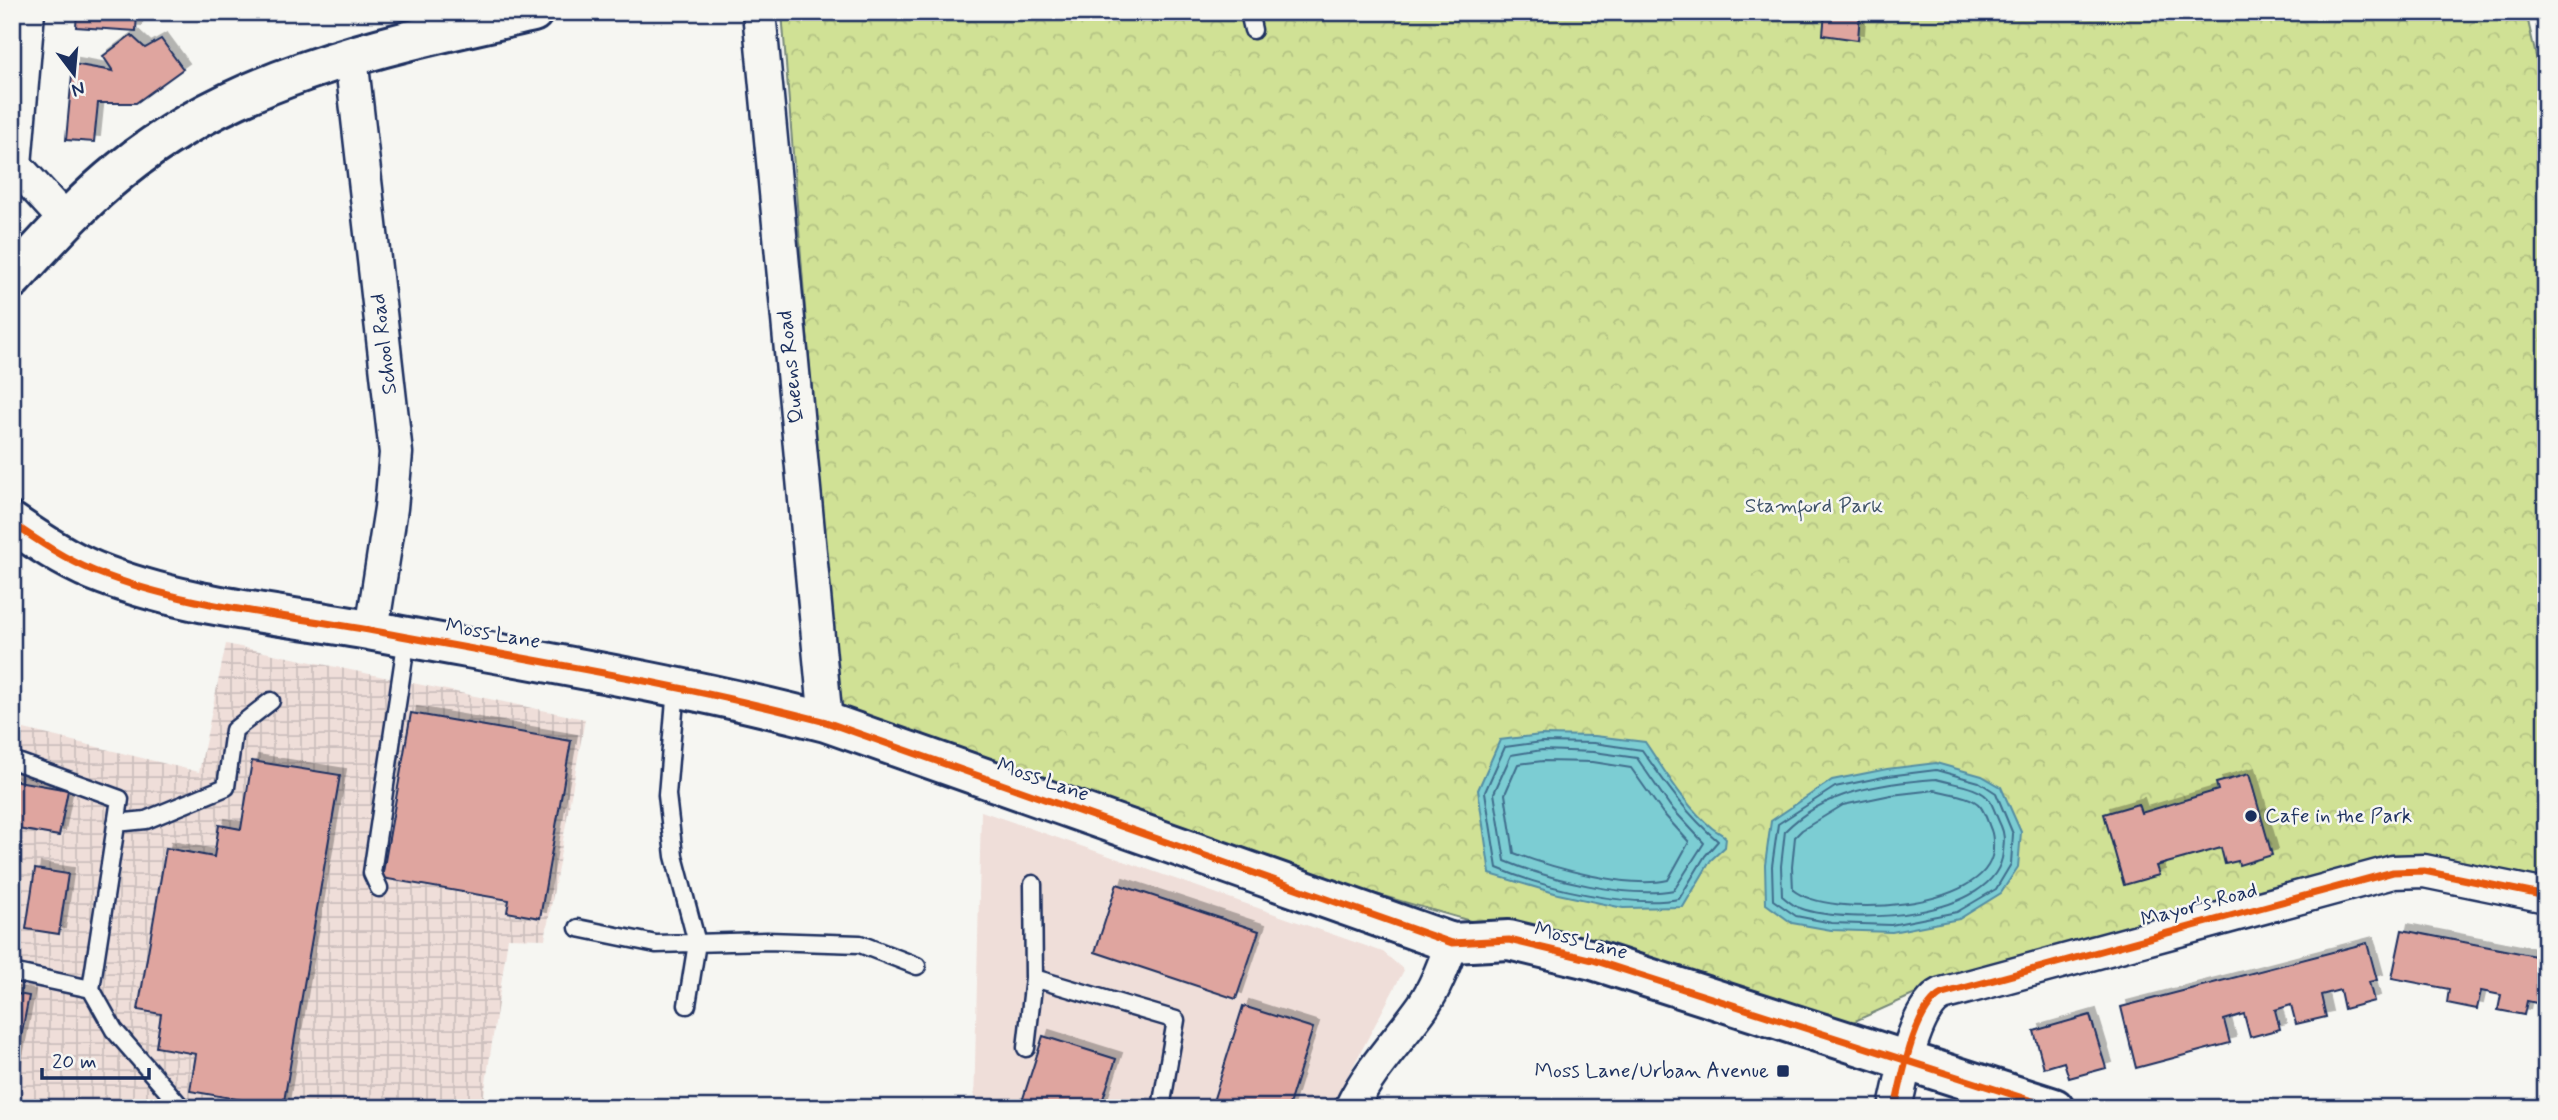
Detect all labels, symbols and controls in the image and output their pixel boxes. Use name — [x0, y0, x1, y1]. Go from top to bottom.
north arrow — [38, 38, 108, 108]
text: N — [69, 75, 88, 103]
street label: School Road — [364, 292, 404, 396]
street label: Queens Road — [771, 309, 811, 425]
park label: Stamford Park — [1745, 492, 1883, 522]
street label: Moss Lane — [443, 612, 543, 656]
street label: Moss Lane — [993, 751, 1093, 809]
place label: Cafe in the Park — [2265, 802, 2412, 830]
marker: Cafe in the Park — [2243, 808, 2259, 824]
street label: Mayor's Road — [2138, 876, 2260, 934]
street label: Moss Lane — [1531, 915, 1631, 967]
scale bar — [42, 1036, 149, 1080]
text: 20 m — [52, 1048, 97, 1076]
place label: Moss Lane/Urban Avenue — [1535, 1057, 1769, 1085]
marker: Moss Lane/Urban Avenue — [1775, 1063, 1791, 1079]

